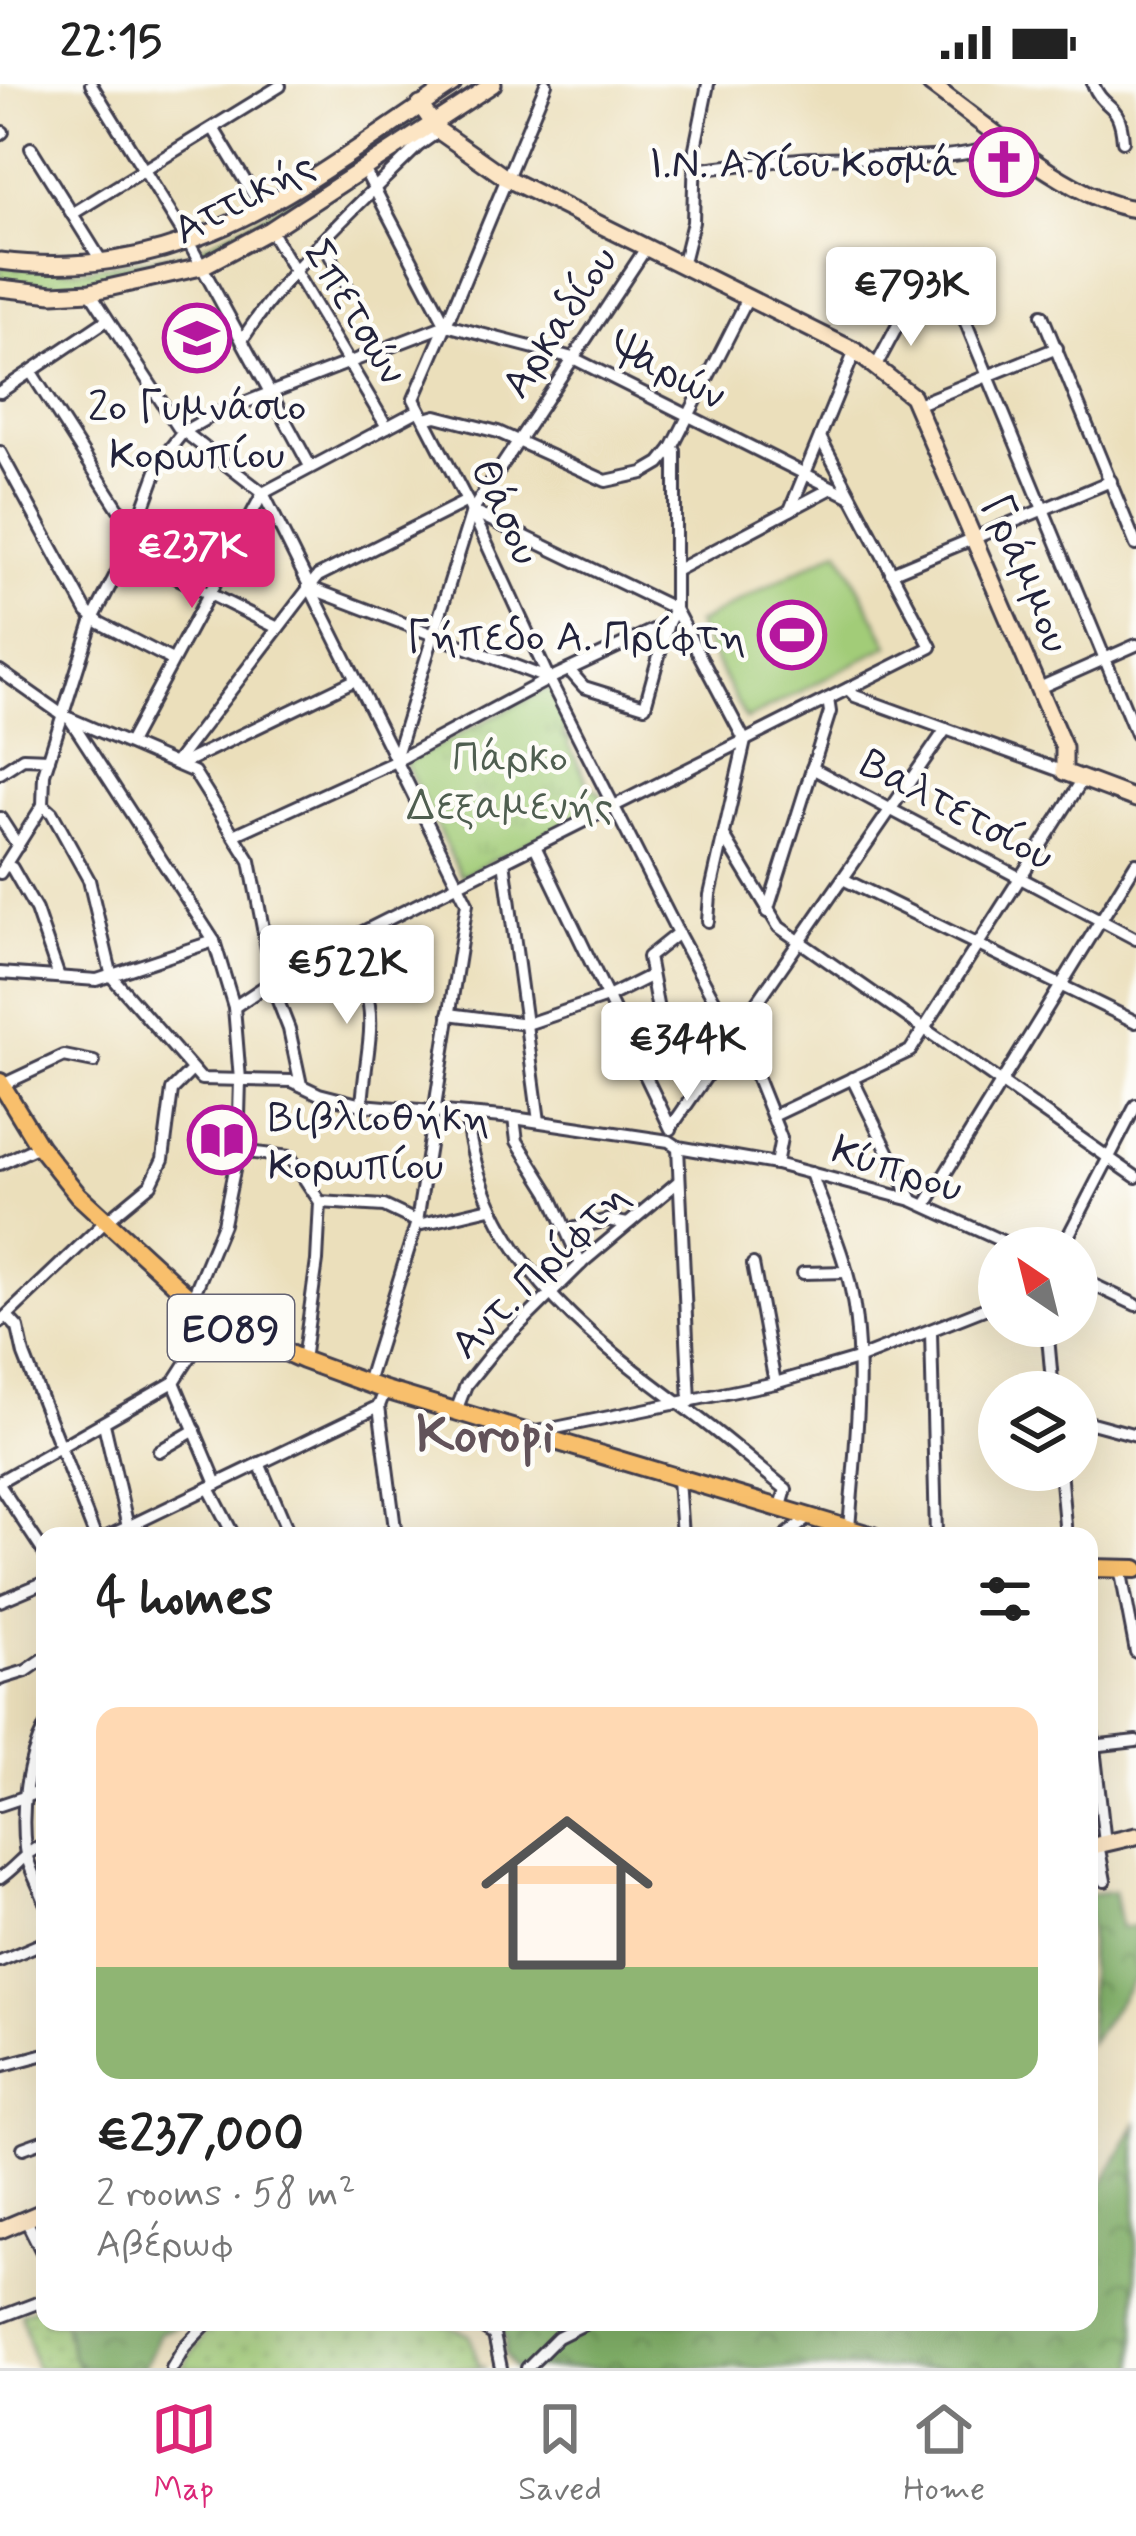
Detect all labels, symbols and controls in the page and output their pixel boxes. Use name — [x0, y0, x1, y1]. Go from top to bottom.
text: 22:15 — [60, 13, 162, 72]
church icon: Ι.Ν. Αγίου Κοσμά — [969, 127, 1039, 197]
place label: Ι.Ν. Αγίου Κοσμά — [648, 138, 958, 193]
street label: Αττικής — [164, 139, 325, 259]
street label: Σπετσών — [289, 230, 419, 395]
street label: Αρκαδίου — [490, 236, 632, 410]
pin: €793K — [827, 247, 995, 349]
text: €793K — [853, 260, 969, 311]
school or university icon: 2ο Γυμνάσιο Κορωπίου — [162, 303, 232, 373]
street label: Ψαρών — [599, 319, 734, 424]
place label: 2ο Γυμνάσιο Κορωπίου — [88, 381, 306, 484]
street label: Θάσου — [455, 450, 552, 574]
street label: Γράμμου — [967, 487, 1083, 662]
pin: €237K — [108, 509, 276, 611]
text: €237K — [137, 522, 247, 573]
sports icon: Γήπεδο Α. Πρίφτη — [757, 600, 827, 670]
place label: Γήπεδο Α. Πρίφτη — [406, 611, 746, 666]
park label: Πάρκο Δεξαμενής — [407, 732, 613, 835]
street label: Βαλτετσίου — [850, 737, 1063, 885]
pin: €522K — [263, 925, 431, 1027]
text: €522K — [287, 938, 407, 989]
pin: €344K — [603, 1002, 771, 1104]
text: €344K — [628, 1015, 746, 1066]
place label: Βιβλιοθήκη Κορωπίου — [268, 1092, 490, 1195]
library icon: Βιβλιοθήκη Κορωπίου — [187, 1105, 257, 1175]
street label: Κύπρου — [825, 1123, 969, 1217]
street label: Αντ. Πρίφτη — [440, 1171, 641, 1372]
north arrow — [978, 1227, 1098, 1347]
map controls — [978, 1227, 1098, 1491]
road number: ΕΟ89 — [168, 1295, 294, 1361]
button: layers — [978, 1371, 1098, 1491]
district label: Koropi — [416, 1401, 554, 1472]
text: 4 homes — [96, 1566, 273, 1632]
icon: filters — [972, 1566, 1038, 1632]
icon: home — [459, 1785, 675, 2001]
text: €237,000 — [96, 2103, 304, 2169]
text: 2 rooms · 58 m² — [96, 2169, 356, 2220]
text: Αβέρωφ — [96, 2220, 235, 2271]
tab: Map — [151, 2396, 217, 2512]
tab: Saved — [518, 2396, 602, 2512]
tab: Home — [903, 2396, 985, 2512]

